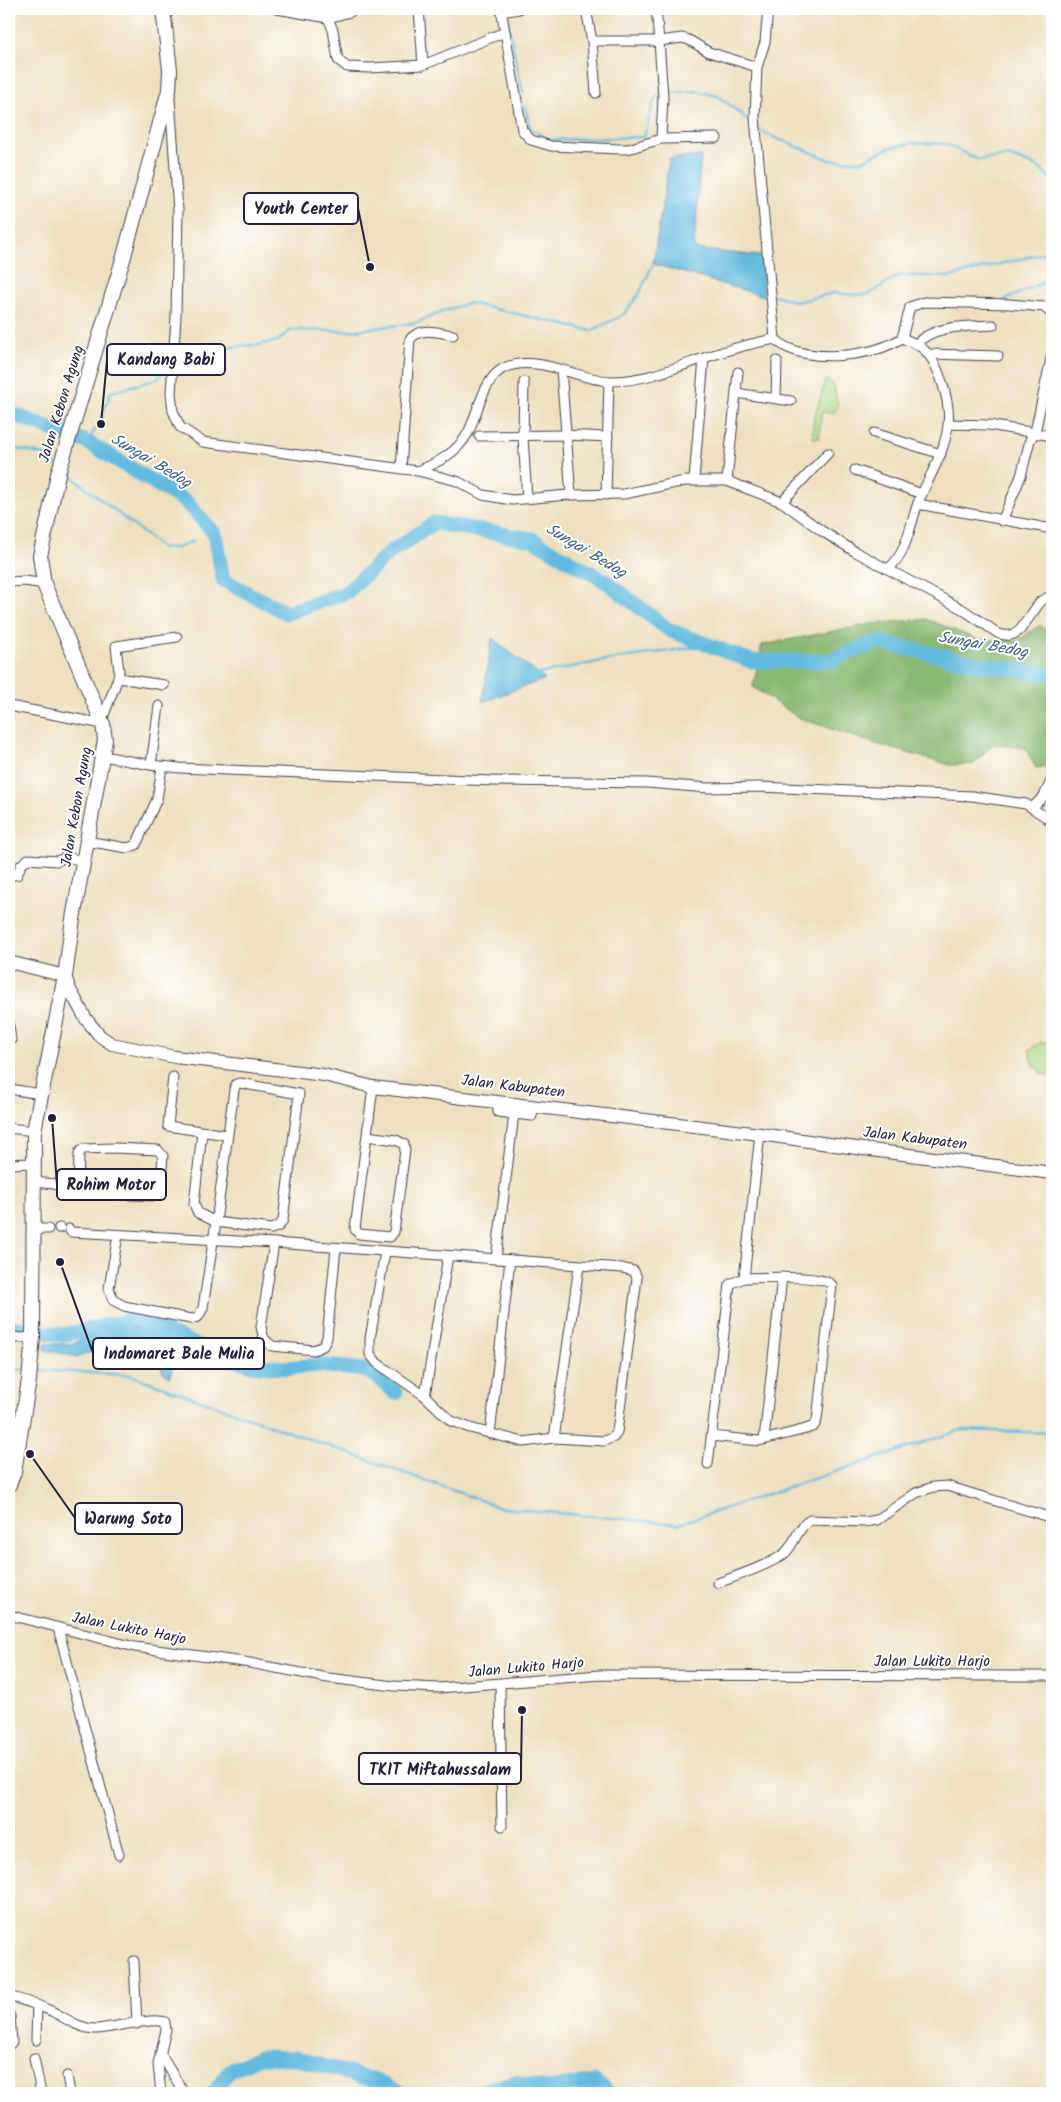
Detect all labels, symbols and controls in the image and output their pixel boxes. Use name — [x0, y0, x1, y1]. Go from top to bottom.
callout: Youth Center — [244, 193, 358, 224]
text: Youth Center — [254, 197, 349, 222]
street label: Jalan Kebon Agung — [33, 342, 91, 466]
callout: Kandang Babi — [107, 344, 225, 375]
text: Kandang Babi — [117, 348, 216, 373]
water label: Sungai Bedog — [106, 427, 197, 496]
water label: Sungai Bedog — [541, 517, 632, 586]
water label: Sungai Bedog — [936, 625, 1031, 665]
street label: Jalan Kebon Agung — [55, 745, 99, 869]
street label: Jalan Kabupaten — [460, 1069, 566, 1105]
street label: Jalan Kabupaten — [862, 1121, 968, 1157]
callout: Rohim Motor — [57, 1169, 166, 1200]
text: Rohim Motor — [66, 1173, 157, 1198]
callout: Indomaret Bale Mulia — [93, 1338, 264, 1369]
text: Indomaret Bale Mulia — [104, 1342, 254, 1367]
callout: Warung Soto — [75, 1503, 182, 1534]
text: Warung Soto — [84, 1507, 172, 1532]
street label: Jalan Lukito Harjo — [70, 1606, 188, 1652]
street label: Jalan Lukito Harjo — [874, 1650, 990, 1674]
street label: Jalan Lukito Harjo — [467, 1651, 585, 1685]
callout: TKIT Miftahussalam — [359, 1753, 521, 1784]
text: TKIT Miftahussalam — [369, 1758, 511, 1783]

